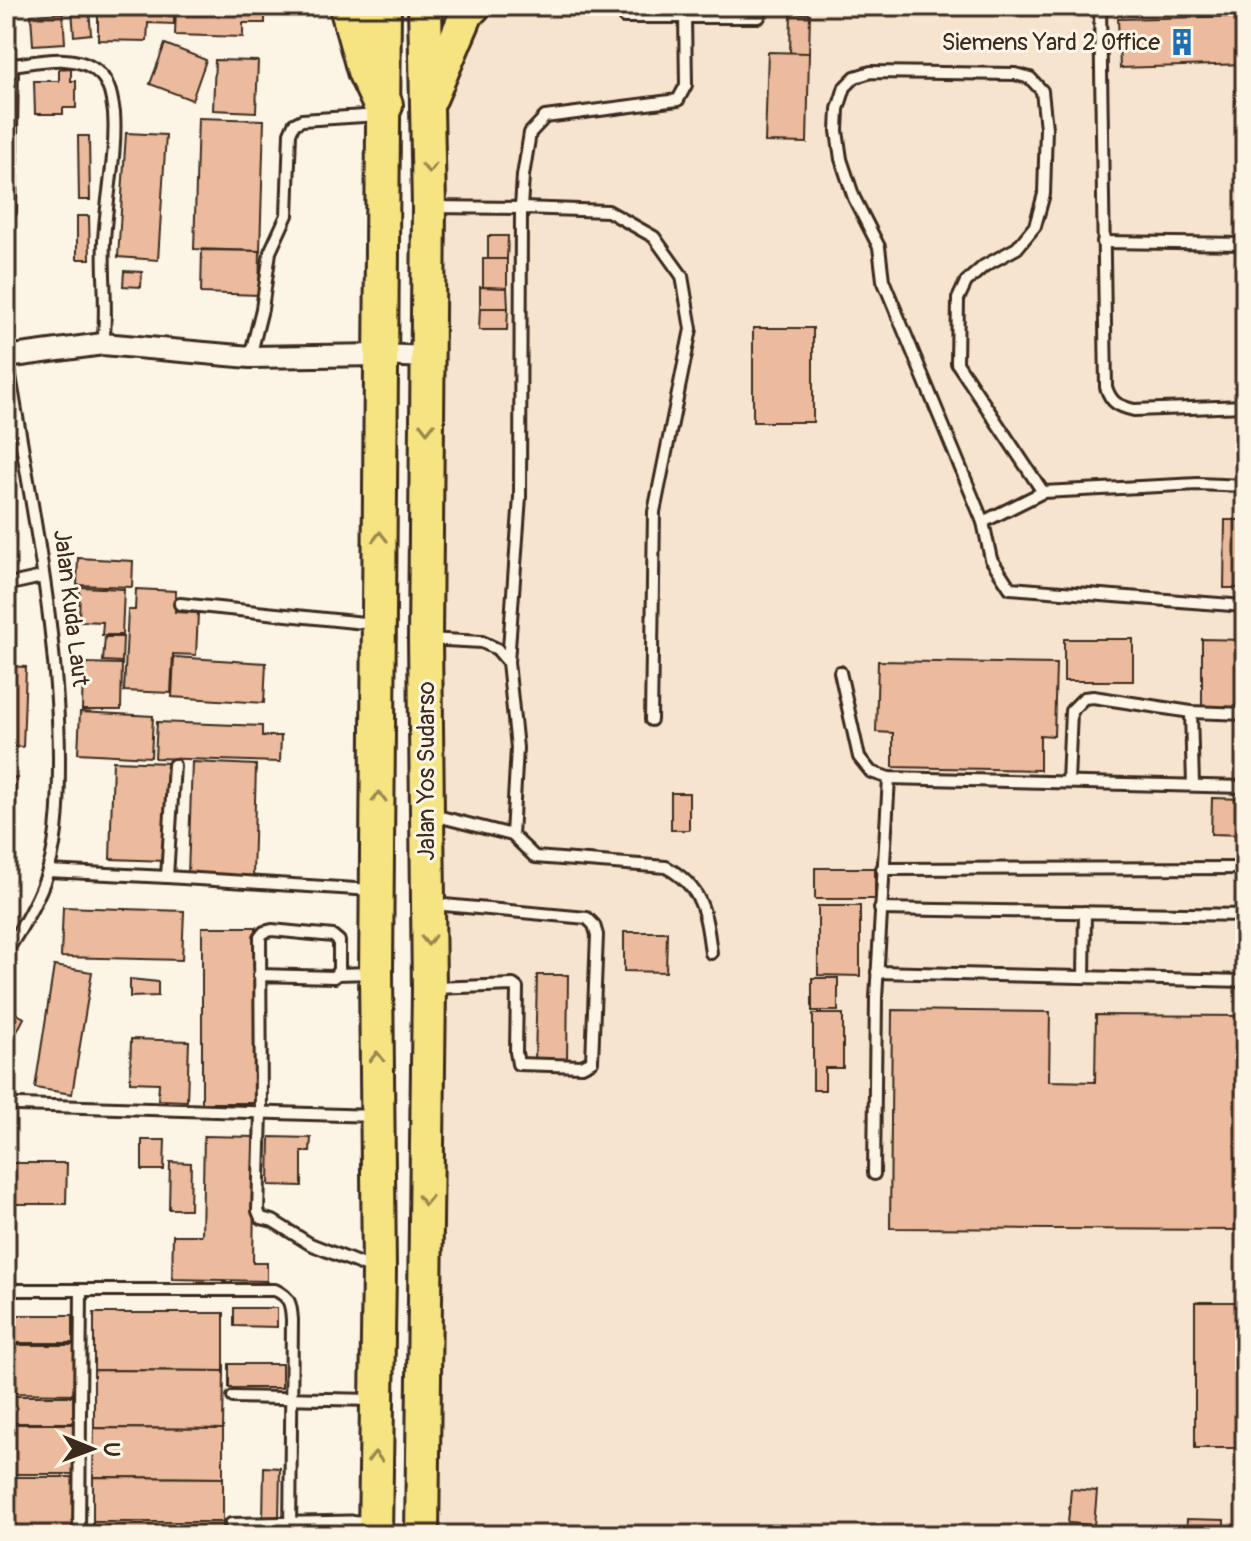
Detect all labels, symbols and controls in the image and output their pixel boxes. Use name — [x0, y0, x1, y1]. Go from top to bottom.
building icon: Siemens Yard 2 Office — [1167, 27, 1197, 57]
place label: Siemens Yard 2 Office — [941, 28, 1160, 57]
one-way arrow — [420, 162, 438, 175]
one-way arrow — [418, 422, 436, 435]
street label: Jalan Kuda Laut — [47, 528, 95, 689]
one-way arrow — [371, 530, 389, 543]
street label: Jalan Yos Sudarso — [412, 681, 441, 861]
one-way arrow — [370, 790, 388, 803]
one-way arrow — [419, 934, 437, 947]
one-way arrow — [368, 1050, 386, 1063]
one-way arrow — [416, 1194, 434, 1207]
north arrow — [52, 1409, 132, 1489]
text: U — [97, 1442, 125, 1457]
one-way arrow — [366, 1450, 384, 1463]

